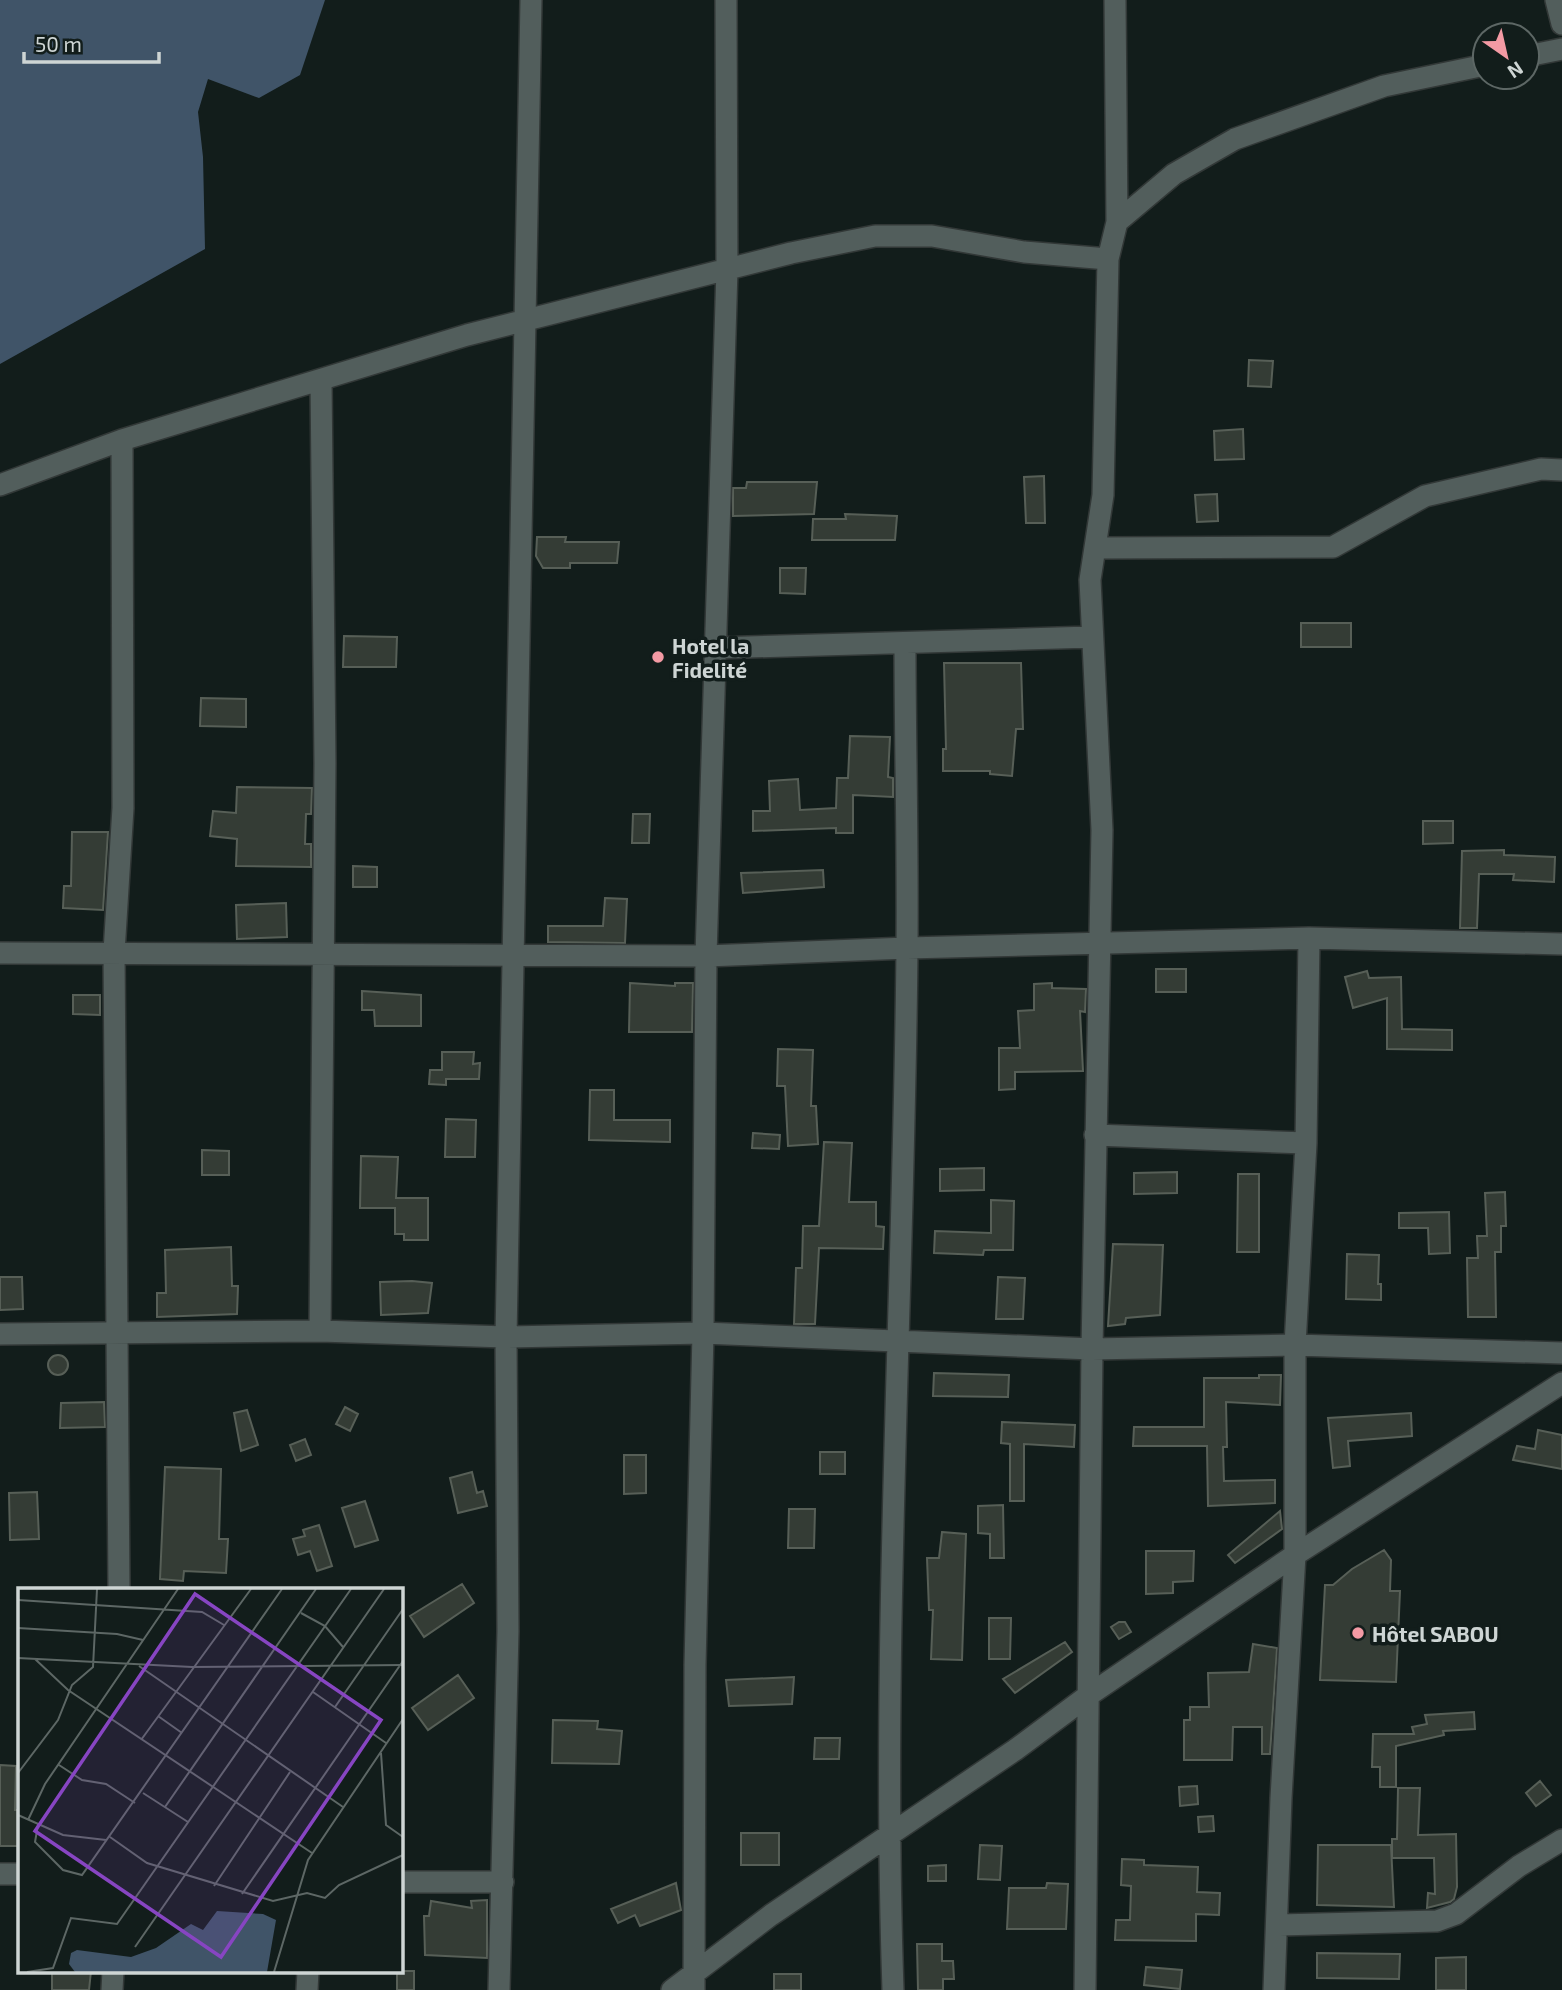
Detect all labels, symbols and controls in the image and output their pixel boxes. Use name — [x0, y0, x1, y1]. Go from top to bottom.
scale bar — [24, 21, 159, 65]
north arrow — [1471, 21, 1541, 91]
text: 50 m — [35, 31, 82, 56]
text: N — [1504, 57, 1528, 84]
place label: Hotel la Fidelité — [672, 633, 749, 682]
marker: Hotel la Fidelité — [650, 649, 666, 665]
inset map — [18, 1588, 402, 1972]
place label: Hôtel SABOU — [1372, 1621, 1499, 1646]
marker: Hôtel SABOU — [1350, 1625, 1366, 1641]

